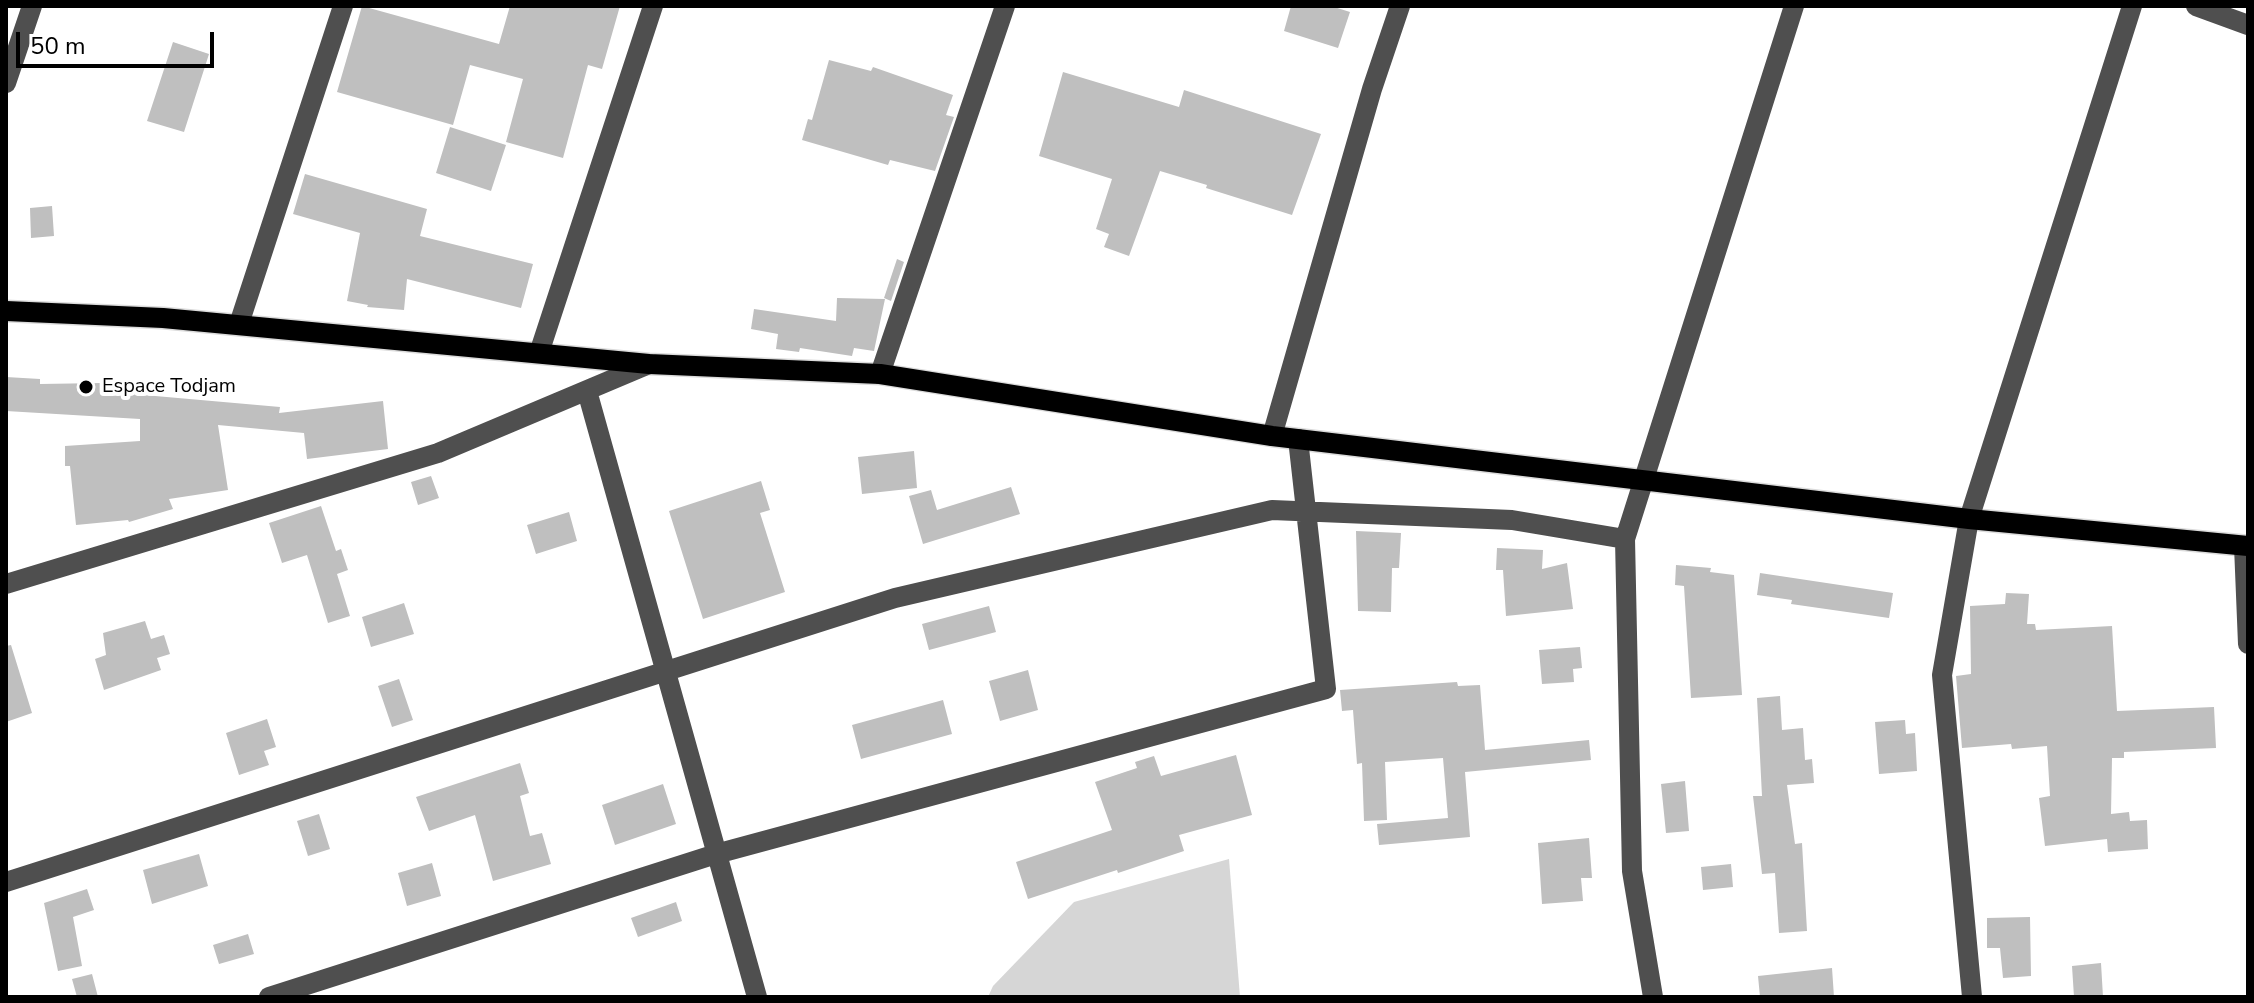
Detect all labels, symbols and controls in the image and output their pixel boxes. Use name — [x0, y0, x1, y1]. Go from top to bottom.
scale bar — [20, 16, 218, 66]
text: 50 m — [30, 30, 86, 62]
place label: Espace Todjam — [102, 375, 236, 399]
marker: Espace Todjam — [77, 378, 95, 396]

